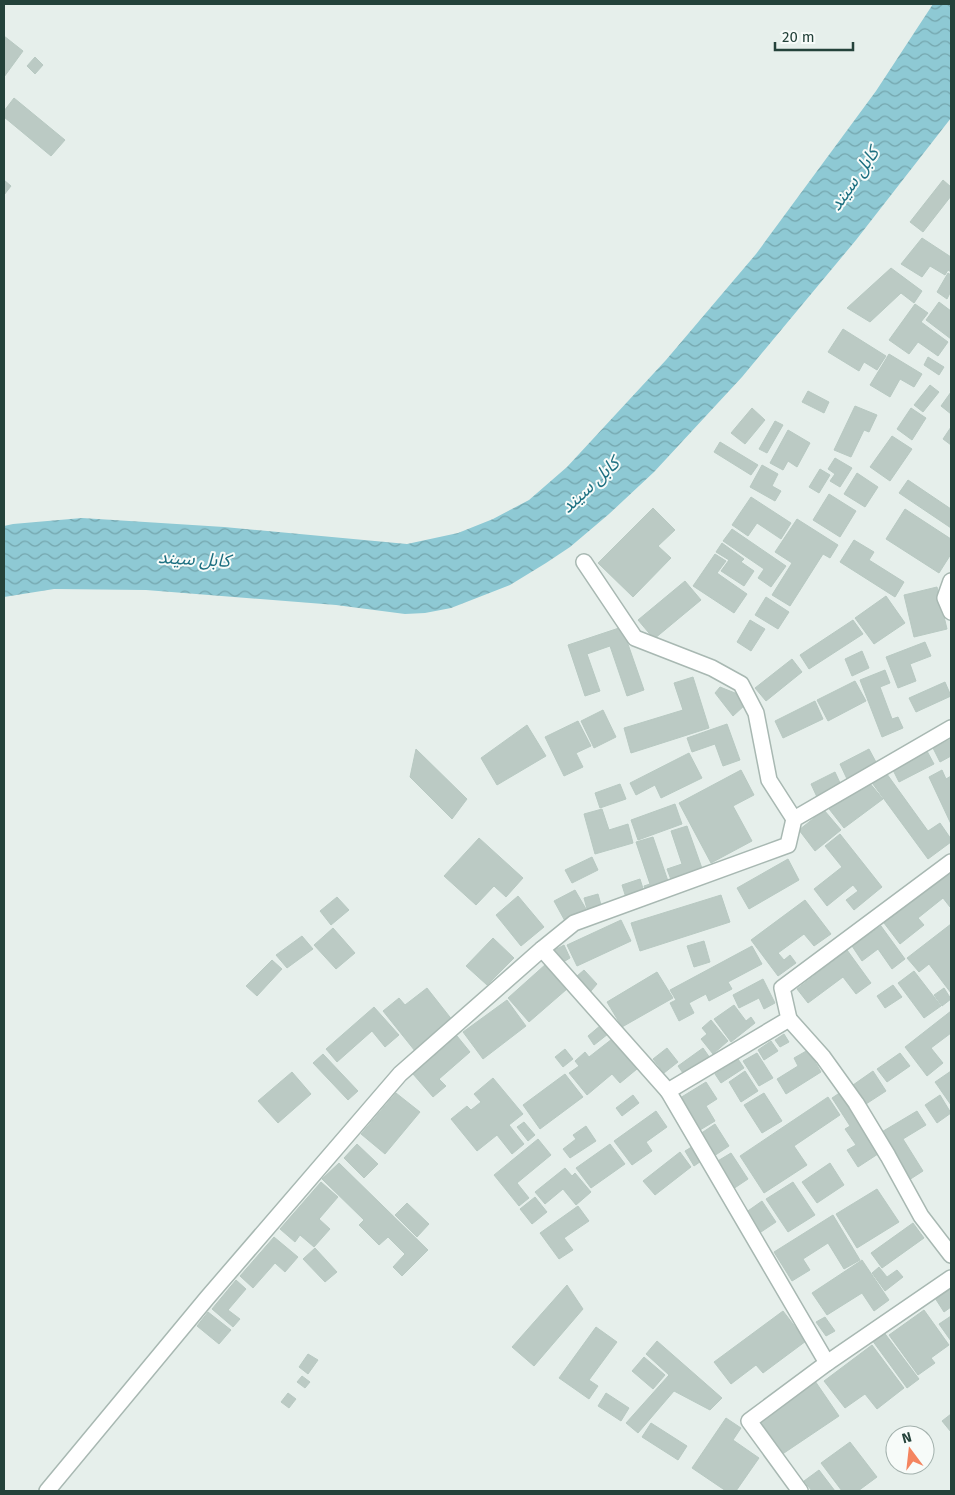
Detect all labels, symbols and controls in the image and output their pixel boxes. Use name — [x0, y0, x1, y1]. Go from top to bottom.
scale bar — [775, 20, 852, 52]
text: 20 m — [782, 28, 815, 46]
water label: کابل سيند — [824, 140, 886, 215]
water label: کابل سيند — [556, 450, 626, 518]
water label: کابل سيند — [158, 546, 234, 572]
north arrow — [885, 1425, 935, 1475]
text: N — [900, 1429, 913, 1447]

